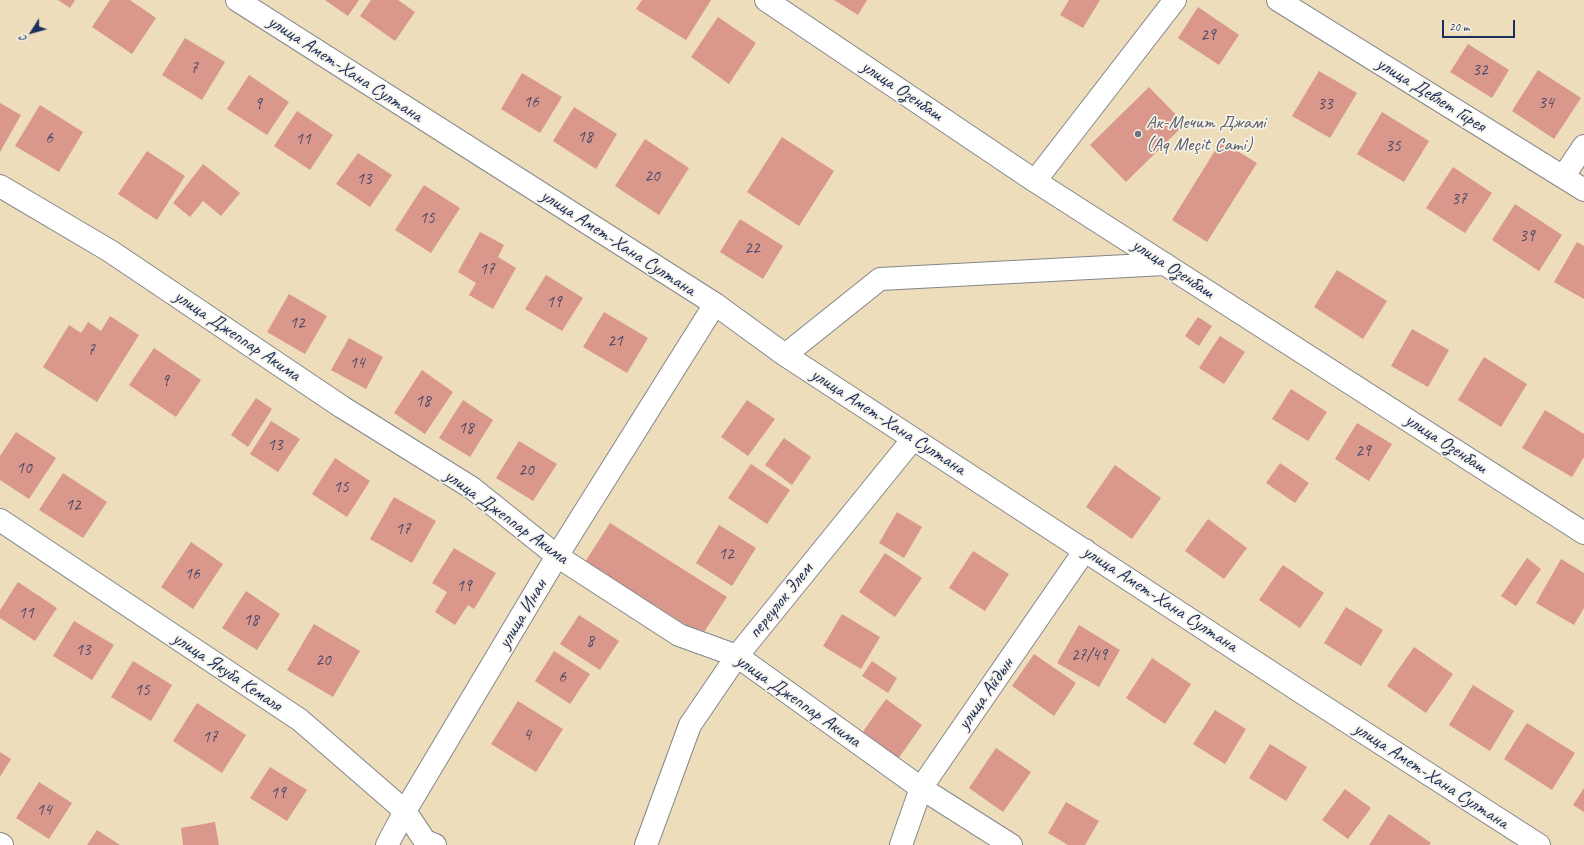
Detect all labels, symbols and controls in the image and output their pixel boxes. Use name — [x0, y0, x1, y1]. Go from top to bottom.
street label: улица Амет-Хана Султана — [263, 10, 427, 128]
north arrow — [12, 12, 52, 52]
scale bar — [1444, 12, 1517, 38]
text: 20 m — [1449, 19, 1469, 35]
house number: 29 — [1200, 26, 1216, 46]
text: С — [15, 33, 30, 46]
street label: улица Девлет Гирея — [1372, 52, 1490, 138]
street label: улица Озенбаш — [857, 55, 947, 127]
house number: 7 — [190, 59, 198, 79]
house number: 32 — [1472, 61, 1488, 81]
house number: 16 — [523, 93, 539, 113]
house number: 34 — [1538, 94, 1554, 114]
house number: 9 — [254, 95, 262, 115]
house number: 33 — [1317, 95, 1333, 115]
place label: Ак-Мечит Джамі (Aq Meçit Cami) — [1146, 112, 1266, 156]
house number: 18 — [577, 128, 593, 148]
house number: 6 — [45, 129, 53, 149]
marker: Ак-Мечит Джамі (Aq Meçit Cami) — [1133, 129, 1143, 139]
house number: 11 — [295, 130, 311, 150]
house number: 35 — [1385, 137, 1401, 157]
house number: 20 — [644, 167, 660, 187]
house number: 13 — [356, 170, 372, 190]
street label: улица Амет-Хана Султана — [536, 184, 700, 302]
house number: 37 — [1451, 190, 1467, 210]
house number: 15 — [419, 209, 435, 229]
house number: 39 — [1519, 227, 1535, 247]
street label: улица Озенбаш — [1127, 234, 1219, 304]
house number: 22 — [744, 239, 760, 259]
house number: 17 — [479, 260, 495, 280]
street label: улица Джеппар Акима — [169, 285, 305, 387]
house number: 19 — [546, 293, 562, 313]
house number: 12 — [289, 314, 305, 334]
house number: 21 — [607, 332, 623, 352]
house number: 7 — [87, 341, 95, 361]
house number: 14 — [349, 354, 365, 374]
street label: улица Амет-Хана Султана — [806, 363, 970, 481]
house number: 9 — [161, 372, 169, 392]
house number: 18 — [415, 392, 431, 412]
street label: улица Озенбаш — [1400, 409, 1492, 479]
house number: 18 — [458, 419, 474, 439]
house number: 13 — [267, 436, 283, 456]
house number: 29 — [1355, 442, 1371, 462]
house number: 10 — [16, 459, 32, 479]
house number: 20 — [518, 461, 534, 481]
street label: улица Джеппар Акима — [440, 464, 572, 570]
house number: 15 — [333, 478, 349, 498]
house number: 12 — [65, 496, 81, 516]
house number: 17 — [395, 520, 411, 540]
street label: улица Амет-Хана Султана — [1078, 540, 1242, 658]
house number: 12 — [718, 545, 734, 565]
street label: переулок Элем — [744, 559, 818, 643]
house number: 16 — [184, 565, 200, 585]
street label: улица Инан — [493, 575, 553, 653]
house number: 19 — [456, 577, 472, 597]
house number: 11 — [18, 604, 34, 624]
house number: 18 — [243, 611, 259, 631]
street label: улица Якуба Кемаля — [168, 627, 286, 717]
house number: 8 — [586, 632, 594, 652]
house number: 13 — [75, 641, 91, 661]
house number: 27/49 — [1071, 646, 1107, 666]
street label: улица Джеппар Акима — [731, 649, 865, 753]
house number: 20 — [315, 651, 331, 671]
street label: улица Айдын — [953, 654, 1019, 734]
house number: 6 — [558, 668, 566, 688]
house number: 15 — [134, 681, 150, 701]
street label: улица Амет-Хана Султана — [1349, 717, 1513, 835]
house number: 4 — [523, 726, 531, 746]
house number: 17 — [202, 728, 218, 748]
house number: 19 — [270, 784, 286, 804]
house number: 14 — [36, 801, 52, 821]

